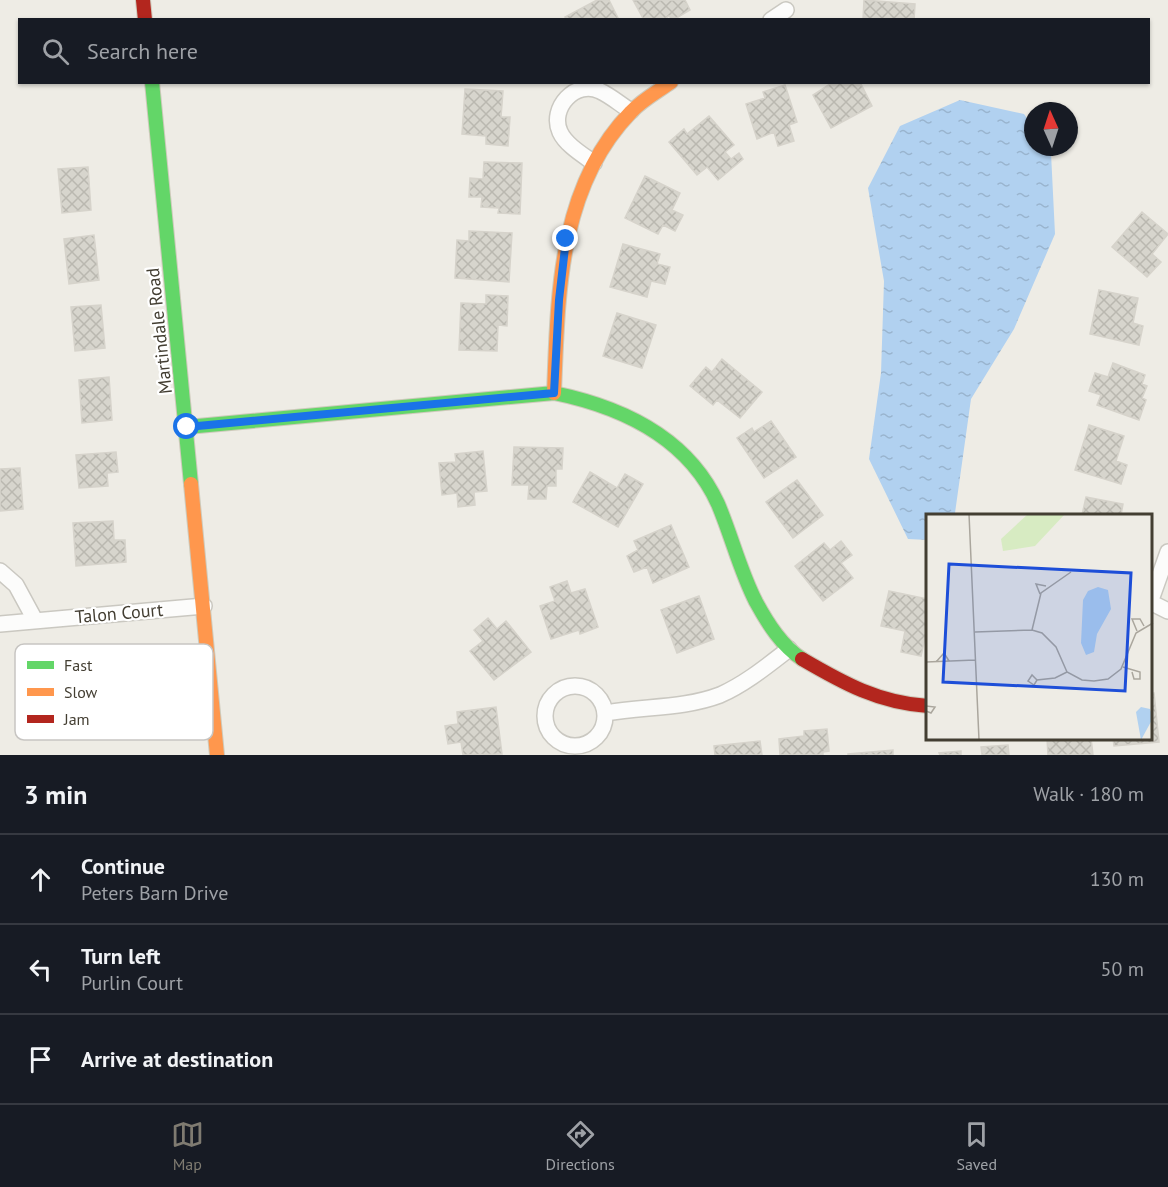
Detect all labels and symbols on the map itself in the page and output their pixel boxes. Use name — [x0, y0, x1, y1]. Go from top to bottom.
north arrow — [1024, 102, 1078, 156]
route end — [552, 225, 578, 251]
street label: Martindale Road — [141, 267, 177, 395]
route start — [173, 413, 199, 439]
inset map — [926, 514, 1153, 740]
street label: Talon Court — [74, 598, 164, 628]
legend — [15, 644, 213, 740]
text: Fast — [64, 655, 93, 675]
text: Slow — [64, 682, 98, 702]
text: Jam — [63, 709, 90, 729]

